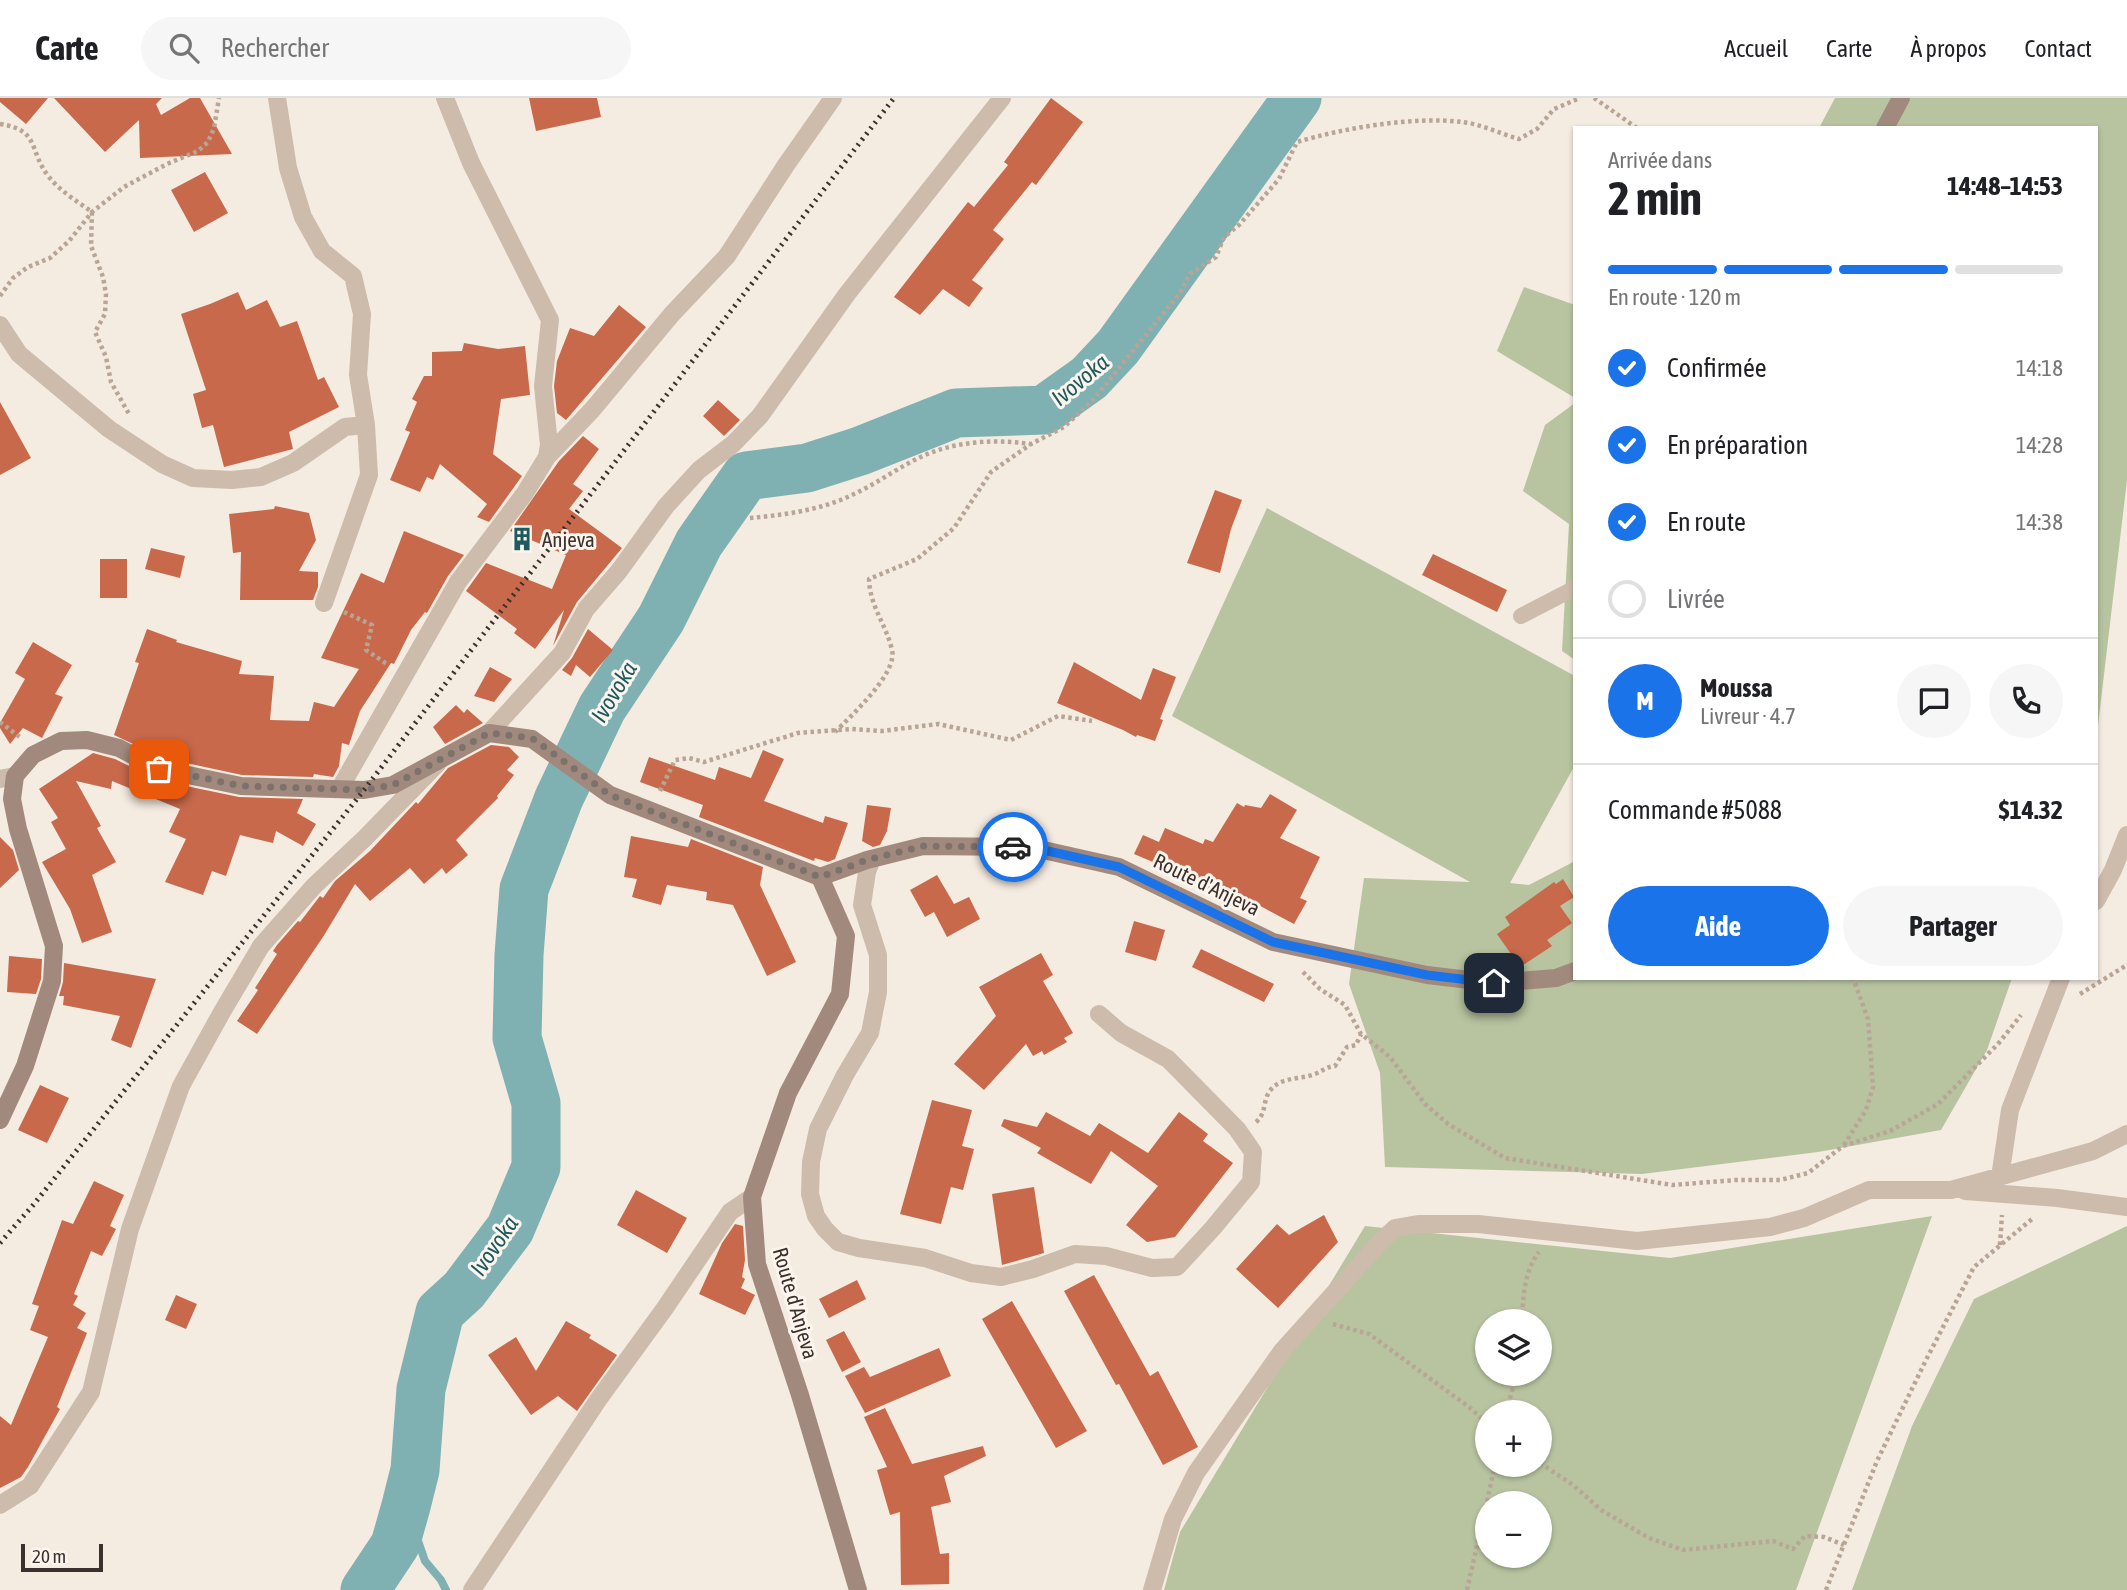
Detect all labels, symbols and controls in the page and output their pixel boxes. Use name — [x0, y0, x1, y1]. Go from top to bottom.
search box — [141, 17, 631, 80]
text: Carte — [35, 29, 99, 67]
icon: search — [165, 29, 203, 67]
text: Rechercher — [221, 33, 329, 63]
text: Accueil — [1724, 35, 1788, 62]
text: Carte — [1826, 35, 1872, 62]
text: À propos — [1910, 35, 1986, 62]
text: Contact — [2024, 35, 2092, 62]
text: Arrivée dans — [1608, 147, 1712, 173]
text: 14:48–14:53 — [1947, 171, 2063, 201]
text: 2 min — [1608, 172, 1702, 225]
text: En route · 120 m — [1608, 284, 1741, 310]
water label: Ivovoka — [1046, 349, 1114, 411]
icon: check — [1608, 349, 1646, 387]
text: Confirmée — [1667, 353, 1767, 383]
text: 14:18 — [2016, 355, 2063, 381]
icon: check — [1608, 426, 1646, 464]
text: En préparation — [1667, 430, 1808, 460]
text: 14:28 — [2016, 432, 2063, 458]
icon: check — [1608, 503, 1646, 541]
text: En route — [1667, 507, 1746, 537]
text: 14:38 — [2016, 509, 2063, 535]
building icon: Anjeva — [508, 525, 536, 553]
place label: Anjeva — [542, 527, 595, 551]
text: Livrée — [1667, 584, 1725, 614]
water label: Ivovoka — [586, 657, 642, 727]
button: chat — [1897, 664, 1971, 738]
button: phone — [1989, 664, 2063, 738]
text: Moussa — [1700, 673, 1773, 703]
text: M — [1636, 686, 1654, 716]
text: Livreur · 4.7 — [1700, 703, 1796, 729]
pin — [129, 739, 189, 799]
icon: bag — [140, 750, 178, 788]
text: Commande #5088 — [1608, 795, 1782, 825]
text: $14.32 — [1999, 795, 2063, 825]
courier — [978, 812, 1048, 882]
icon: car — [994, 828, 1032, 866]
street label: Route d'Anjeva — [1150, 848, 1264, 920]
button: Aide — [1608, 886, 1829, 966]
button: Partager — [1843, 886, 2063, 966]
pin — [1464, 953, 1524, 1013]
icon: home — [1475, 964, 1513, 1002]
water label: Ivovoka — [465, 1211, 523, 1281]
street label: Route d'Anjeva — [769, 1244, 823, 1362]
map controls — [1475, 1309, 1552, 1568]
button: layers — [1475, 1309, 1552, 1386]
button: + — [1475, 1400, 1552, 1477]
button: − — [1475, 1491, 1552, 1568]
scale bar — [21, 1541, 103, 1573]
text: 20 m — [32, 1545, 66, 1567]

